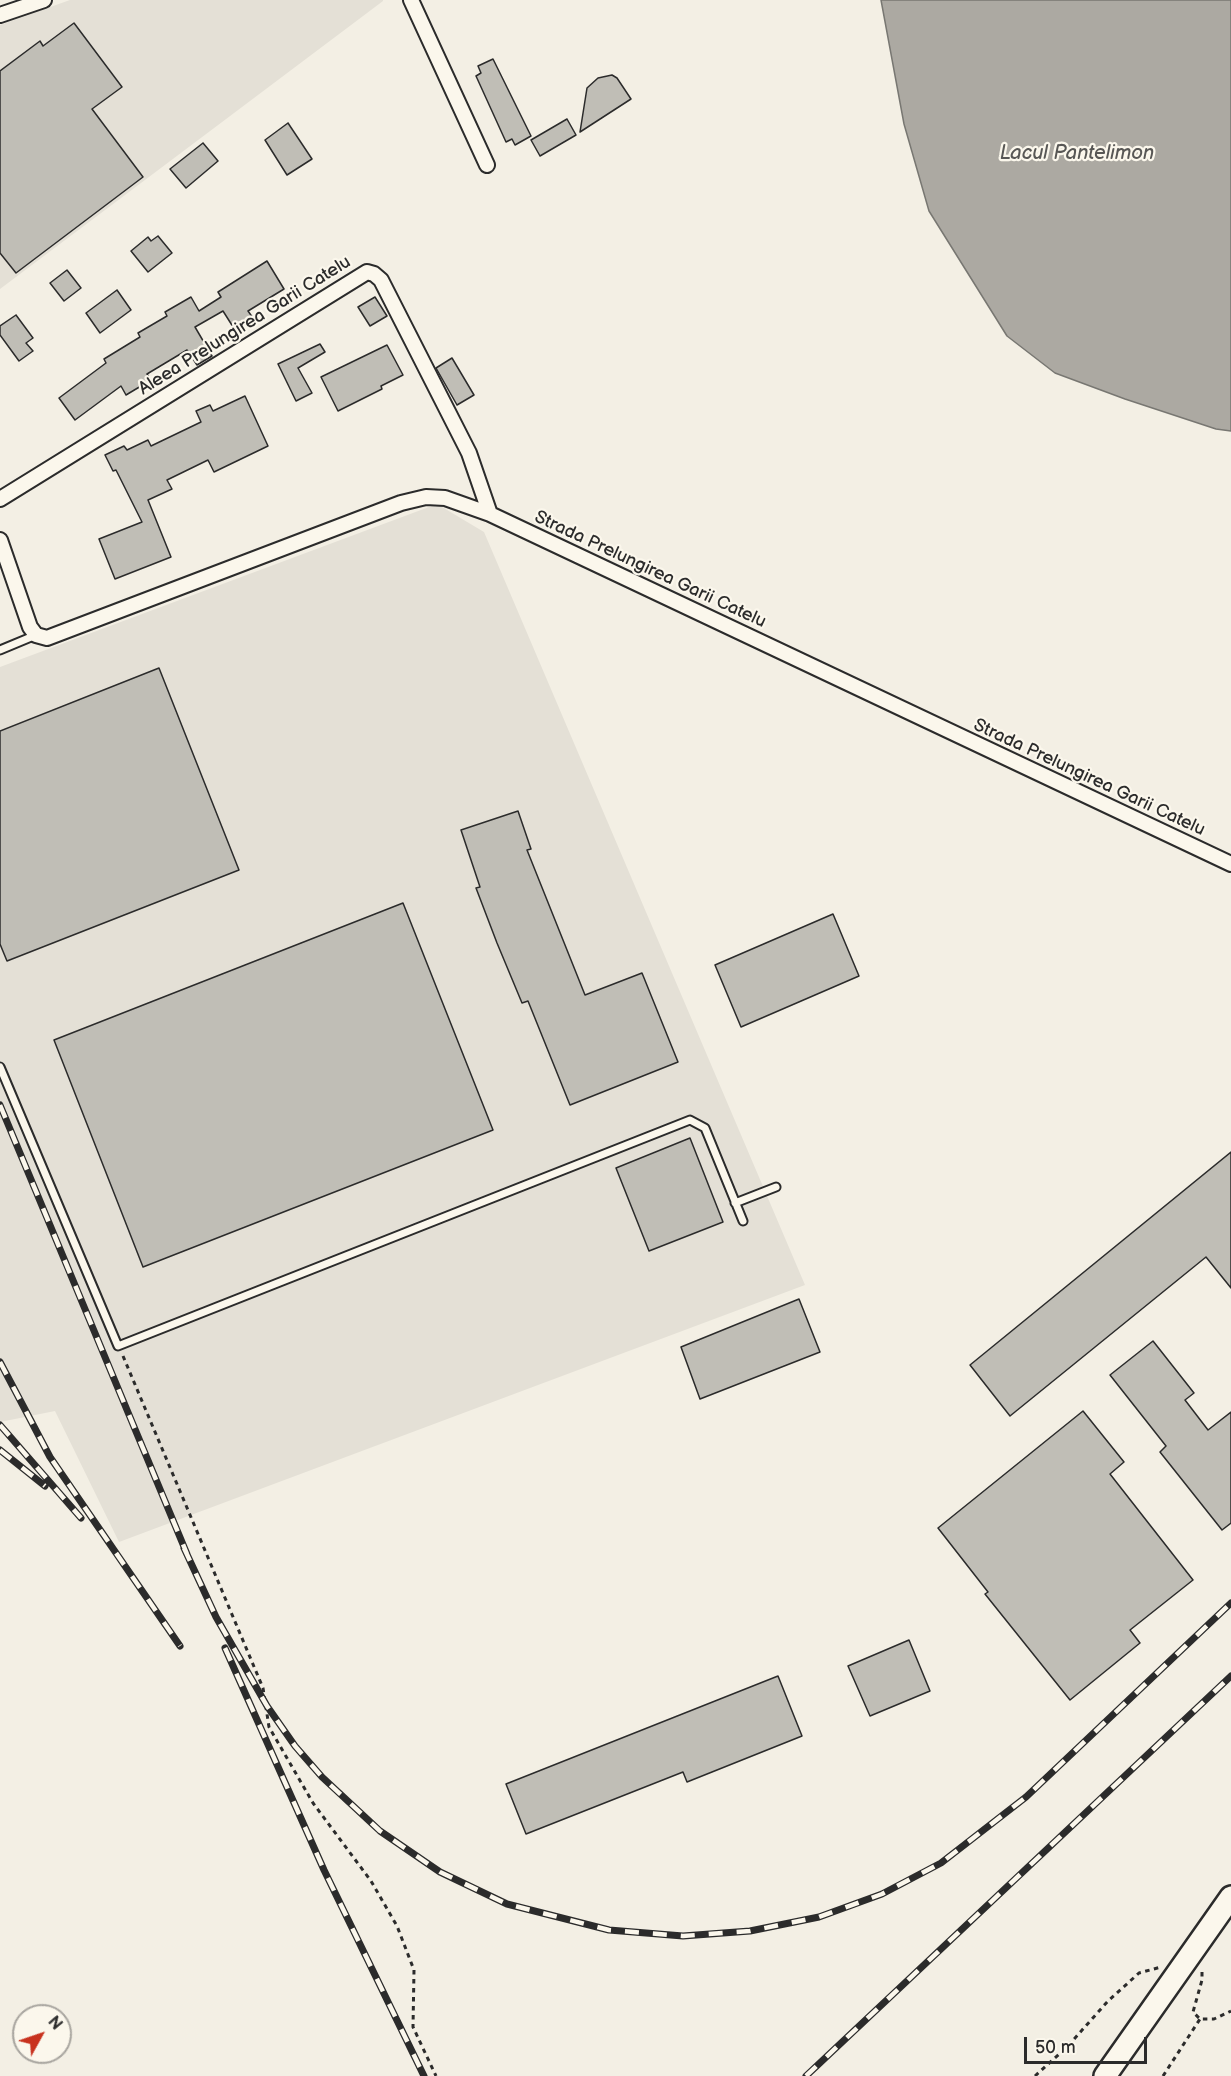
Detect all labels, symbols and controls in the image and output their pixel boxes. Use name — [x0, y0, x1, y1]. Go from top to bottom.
water label: Lacul Pantelimon — [1000, 142, 1154, 166]
street label: Aleea Prelungirea Garii Catelu — [135, 252, 355, 400]
street label: Strada Prelungirea Garii Catelu — [531, 507, 769, 633]
street label: Strada Prelungirea Garii Catelu — [970, 715, 1208, 841]
north arrow — [12, 2004, 72, 2064]
text: N — [43, 2013, 66, 2034]
scale bar — [1027, 2025, 1150, 2063]
text: 50 m — [1035, 2037, 1076, 2058]

